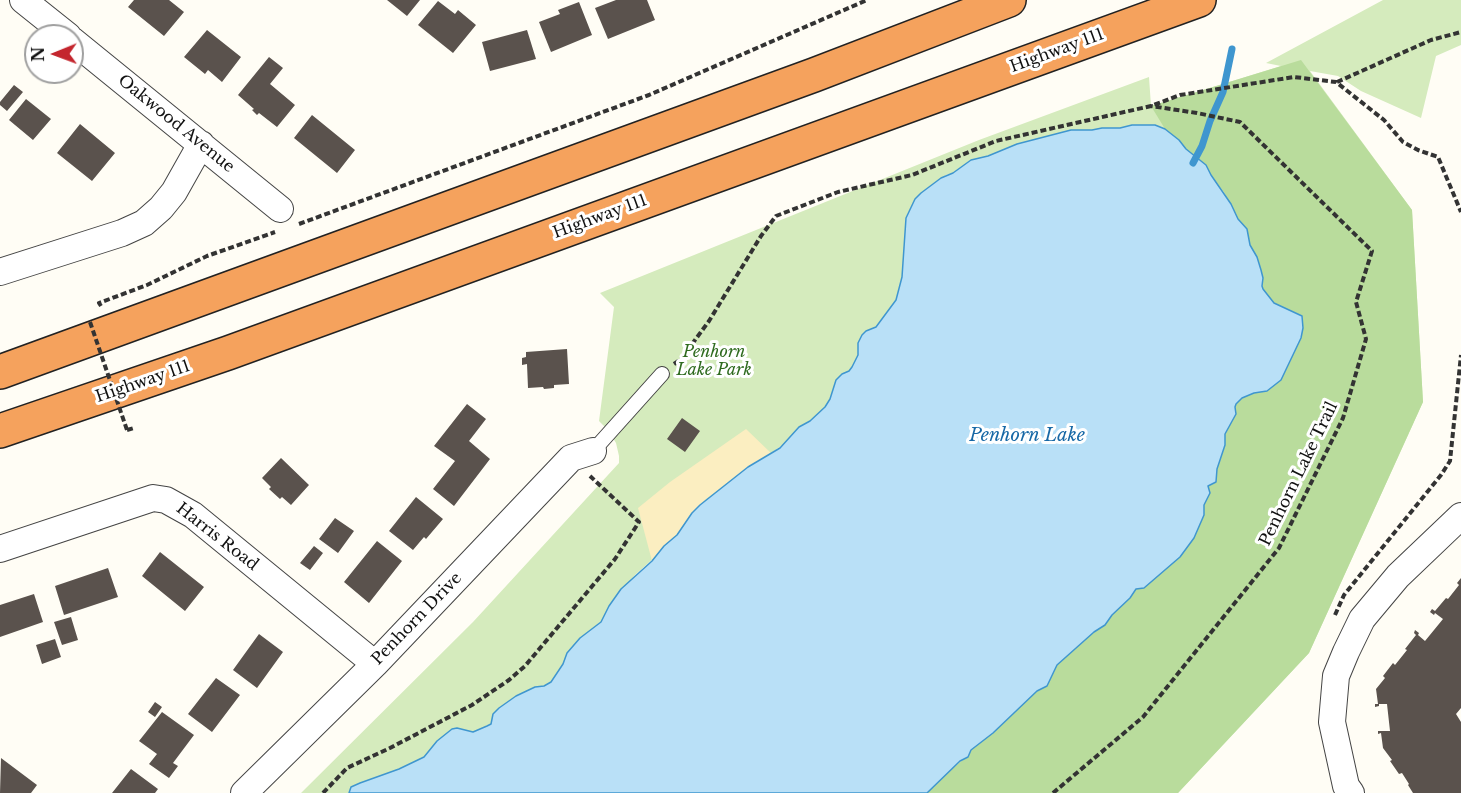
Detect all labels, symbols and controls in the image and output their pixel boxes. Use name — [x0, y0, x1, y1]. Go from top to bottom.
north arrow — [24, 24, 84, 84]
street label: Highway 111 — [1007, 25, 1107, 77]
text: N — [28, 47, 48, 62]
street label: Oakwood Avenue — [114, 71, 238, 177]
street label: Highway 111 — [550, 191, 650, 243]
park label: Penhorn Lake Park — [676, 342, 752, 380]
street label: Highway 111 — [93, 357, 193, 407]
street label: Penhorn Lake Trail — [1256, 399, 1342, 549]
water label: Penhorn Lake — [969, 425, 1085, 447]
street label: Harris Road — [172, 499, 262, 575]
street label: Penhorn Drive — [368, 569, 466, 669]

